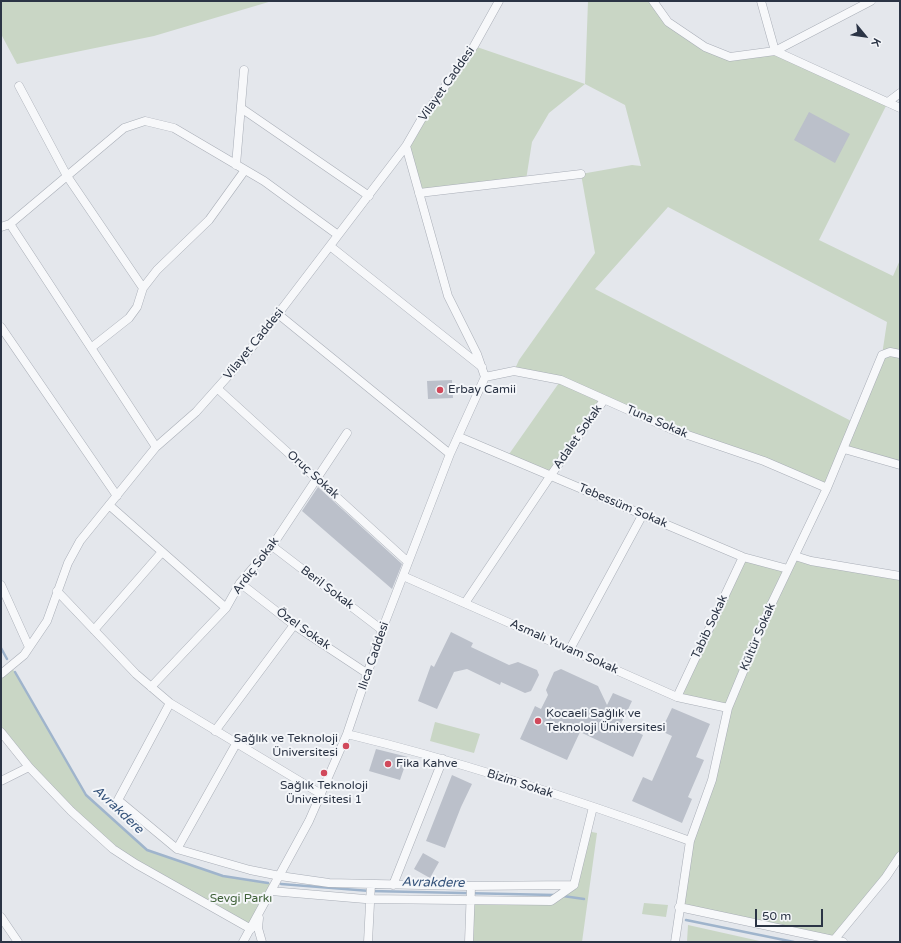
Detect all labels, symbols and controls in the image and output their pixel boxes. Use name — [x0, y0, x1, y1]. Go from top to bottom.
north arrow — [845, 16, 885, 56]
text: K — [868, 36, 883, 48]
street label: Vilayet Caddesi — [416, 44, 478, 124]
street label: Vilayet Caddesi — [221, 305, 287, 383]
place label: Erbay Camii — [448, 383, 516, 397]
marker: Erbay Camii — [435, 385, 445, 395]
street label: Adalet Sokak — [551, 402, 605, 472]
street label: Tuna Sokak — [624, 403, 690, 441]
street label: Oruç Sokak — [284, 448, 342, 502]
street label: Tebessüm Sokak — [576, 481, 670, 531]
street label: Ardıç Sokak — [230, 535, 282, 597]
street label: Beril Sokak — [297, 563, 357, 613]
street label: Tabib Sokak — [689, 593, 731, 661]
street label: Kültür Sokak — [737, 601, 779, 673]
street label: Özel Sokak — [273, 605, 333, 653]
street label: Asmalı Yuvam Sokak — [507, 617, 621, 677]
street label: Ilıca Caddesi — [356, 620, 392, 692]
place label: Kocaeli Sağlık ve Teknoloji Üniversitesi — [546, 707, 666, 735]
marker: Kocaeli Sağlık ve Teknoloji Üniversitesi — [533, 716, 543, 726]
place label: Sağlık ve Teknoloji Üniversitesi — [234, 732, 338, 760]
marker: Sağlık ve Teknoloji Üniversitesi — [341, 741, 351, 751]
place label: Fika Kahve — [396, 757, 457, 771]
marker: Fika Kahve — [383, 759, 393, 769]
street label: Bizim Sokak — [485, 767, 555, 801]
marker: Sağlık Teknoloji Üniversitesi 1 — [319, 768, 329, 778]
place label: Sağlık Teknoloji Üniversitesi 1 — [280, 779, 368, 807]
water label: Avrakdere — [90, 783, 146, 837]
water label: Avrakdere — [401, 875, 465, 891]
park label: Sevgi Parkı — [210, 892, 272, 906]
scale bar — [757, 901, 825, 927]
text: 50 m — [762, 909, 791, 923]

